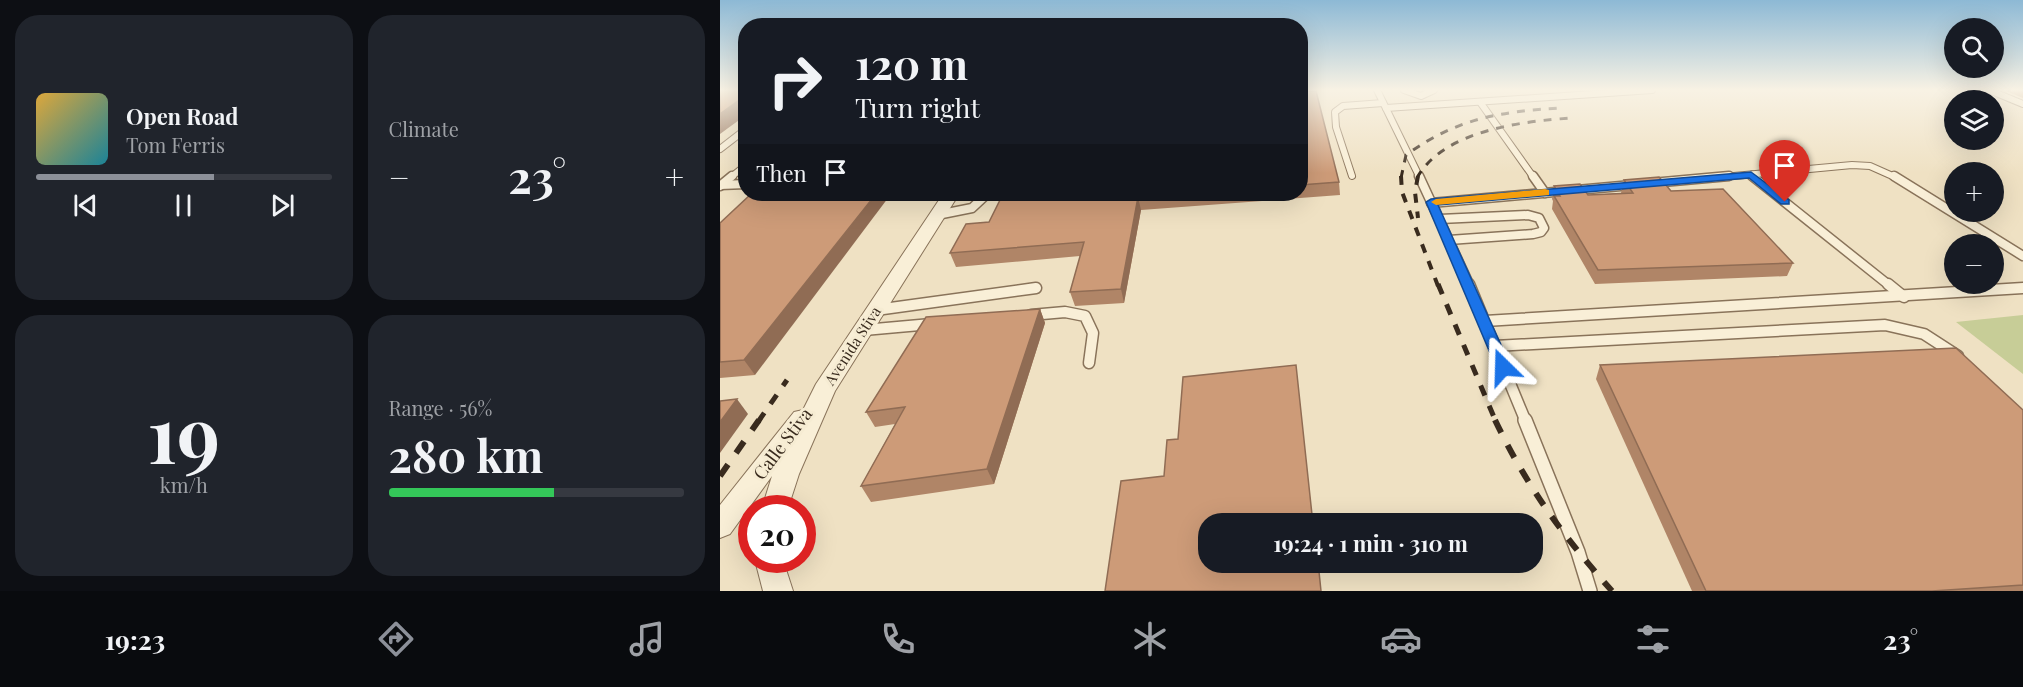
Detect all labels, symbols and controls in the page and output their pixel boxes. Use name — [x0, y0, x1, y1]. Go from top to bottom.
map controls — [1944, 18, 2004, 294]
button: search — [1944, 18, 2004, 78]
text: 120 m — [855, 35, 968, 91]
icon: right — [756, 42, 834, 120]
text: Turn right — [855, 89, 980, 125]
button: layers — [1944, 90, 2004, 150]
text: Open Road — [126, 101, 238, 131]
text: Climate — [389, 115, 459, 142]
text: Tom Ferris — [126, 131, 225, 158]
pin — [1759, 140, 1810, 202]
text: 23° — [508, 145, 566, 205]
icon: arrive — [1768, 149, 1801, 182]
text: − — [389, 154, 410, 198]
text: + — [665, 154, 684, 198]
icon: arrive — [819, 156, 852, 189]
text: Then — [756, 158, 807, 188]
button: + — [1944, 162, 2004, 222]
icon: previous — [69, 189, 102, 222]
icon: pause — [167, 189, 200, 222]
icon: next — [266, 189, 299, 222]
button: − — [1944, 234, 2004, 294]
street label: Avenida Stiva — [819, 302, 885, 389]
position arrow — [1471, 335, 1535, 399]
text: 19 — [147, 380, 220, 484]
text: Range · 56% — [389, 394, 492, 421]
street label: Calle Stiva — [747, 403, 817, 484]
text: 280 km — [389, 424, 543, 484]
text: km/h — [160, 471, 208, 498]
speed limit sign: 20 — [738, 495, 816, 573]
text: 19:24 · 1 min · 310 m — [1273, 528, 1468, 558]
icon: directions — [375, 618, 417, 660]
icon: music — [626, 618, 668, 660]
icon: phone — [877, 618, 919, 660]
icon: climate — [1129, 618, 1171, 660]
icon: car — [1380, 618, 1422, 660]
icon: filters — [1632, 618, 1674, 660]
text: 19:23 — [105, 621, 165, 657]
text: 23° — [1883, 621, 1918, 657]

